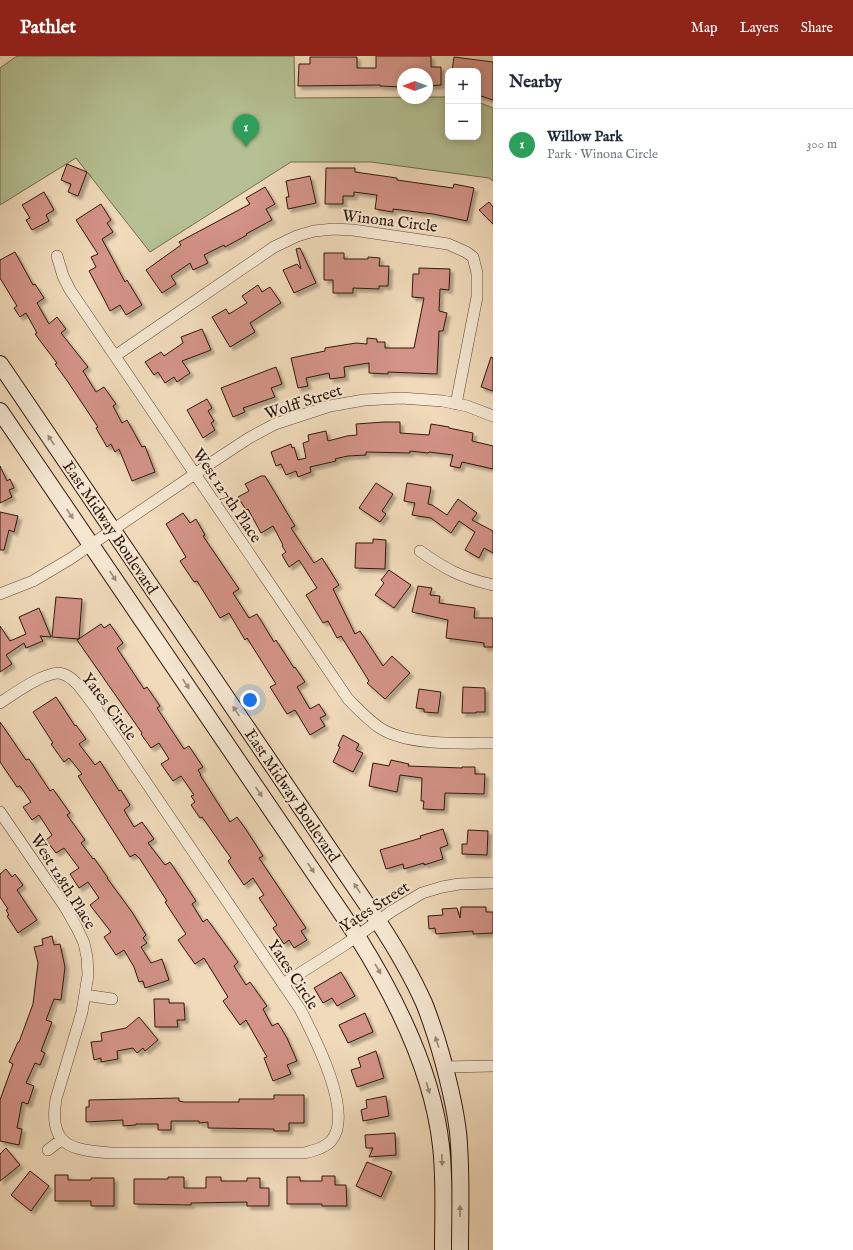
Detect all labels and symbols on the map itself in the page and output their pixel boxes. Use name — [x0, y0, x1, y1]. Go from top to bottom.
north arrow — [397, 68, 433, 104]
pin: 1 — [233, 114, 259, 147]
street label: Winona Circle — [341, 206, 438, 238]
street label: Wolff Street — [262, 381, 345, 425]
one-way arrow — [48, 434, 55, 445]
street label: West 127th Place — [187, 445, 265, 547]
street label: East Midway Boulevard — [57, 458, 162, 599]
one-way arrow — [66, 509, 74, 519]
one-way arrow — [109, 571, 117, 581]
street label: Yates Circle — [77, 669, 140, 745]
one-way arrow — [182, 679, 190, 689]
your location — [240, 690, 260, 710]
one-way arrow — [232, 706, 240, 717]
street label: East Midway Boulevard — [239, 726, 344, 867]
one-way arrow — [255, 786, 263, 797]
street label: West 128th Place — [25, 831, 100, 933]
one-way arrow — [307, 862, 315, 873]
street label: Yates Street — [336, 877, 414, 938]
one-way arrow — [353, 882, 360, 894]
street label: Yates Circle — [262, 936, 322, 1014]
one-way arrow — [374, 963, 381, 975]
one-way arrow — [434, 1035, 440, 1047]
one-way arrow — [425, 1083, 431, 1095]
one-way arrow — [438, 1154, 445, 1166]
one-way arrow — [457, 1204, 463, 1217]

